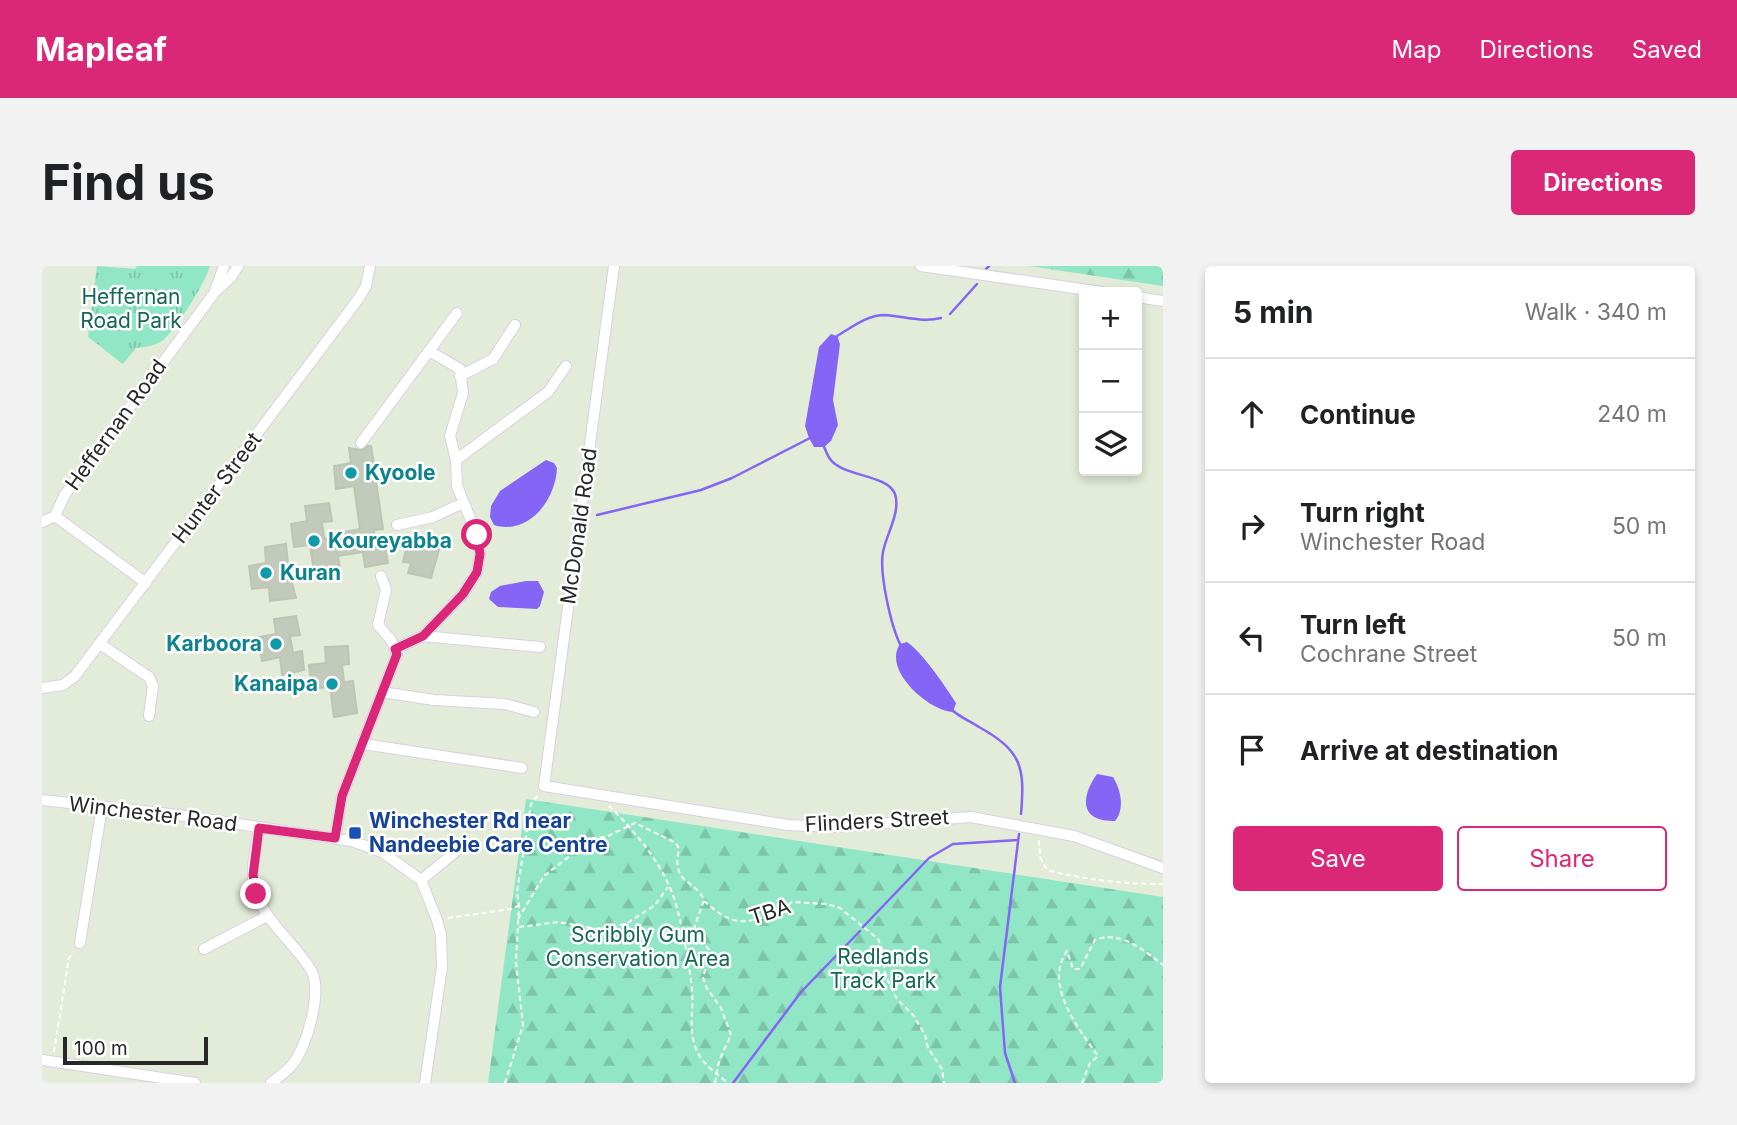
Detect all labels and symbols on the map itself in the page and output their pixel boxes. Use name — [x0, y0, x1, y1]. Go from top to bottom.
park label: Heffernan Road Park — [80, 284, 182, 333]
street label: Heffernan Road — [60, 354, 171, 495]
street label: Hunter Street — [167, 427, 267, 548]
street label: McDonald Road — [555, 446, 602, 606]
place label: Kyoole — [365, 460, 436, 485]
marker: Kyoole — [343, 465, 359, 481]
route start — [461, 519, 492, 550]
place label: Koureyabba — [328, 528, 452, 553]
marker: Koureyabba — [306, 533, 322, 549]
place label: Kuran — [280, 560, 341, 585]
marker: Kuran — [258, 565, 274, 581]
place label: Karboora — [166, 631, 262, 656]
marker: Karboora — [268, 636, 284, 652]
place label: Kanaipa — [234, 671, 318, 696]
marker: Kanaipa — [324, 676, 340, 692]
street label: Winchester Road — [68, 791, 239, 836]
street label: Flinders Street — [804, 804, 950, 837]
place label: Winchester Rd near Nandeebie Care Centre — [369, 808, 608, 857]
marker: Winchester Rd near Nandeebie Care Centre — [347, 825, 363, 841]
route end — [240, 878, 271, 909]
street label: TBA — [746, 893, 794, 930]
park label: Scribbly Gum Conservation Area — [546, 922, 730, 971]
park label: Redlands Track Park — [830, 944, 937, 993]
scale bar — [63, 1034, 208, 1066]

